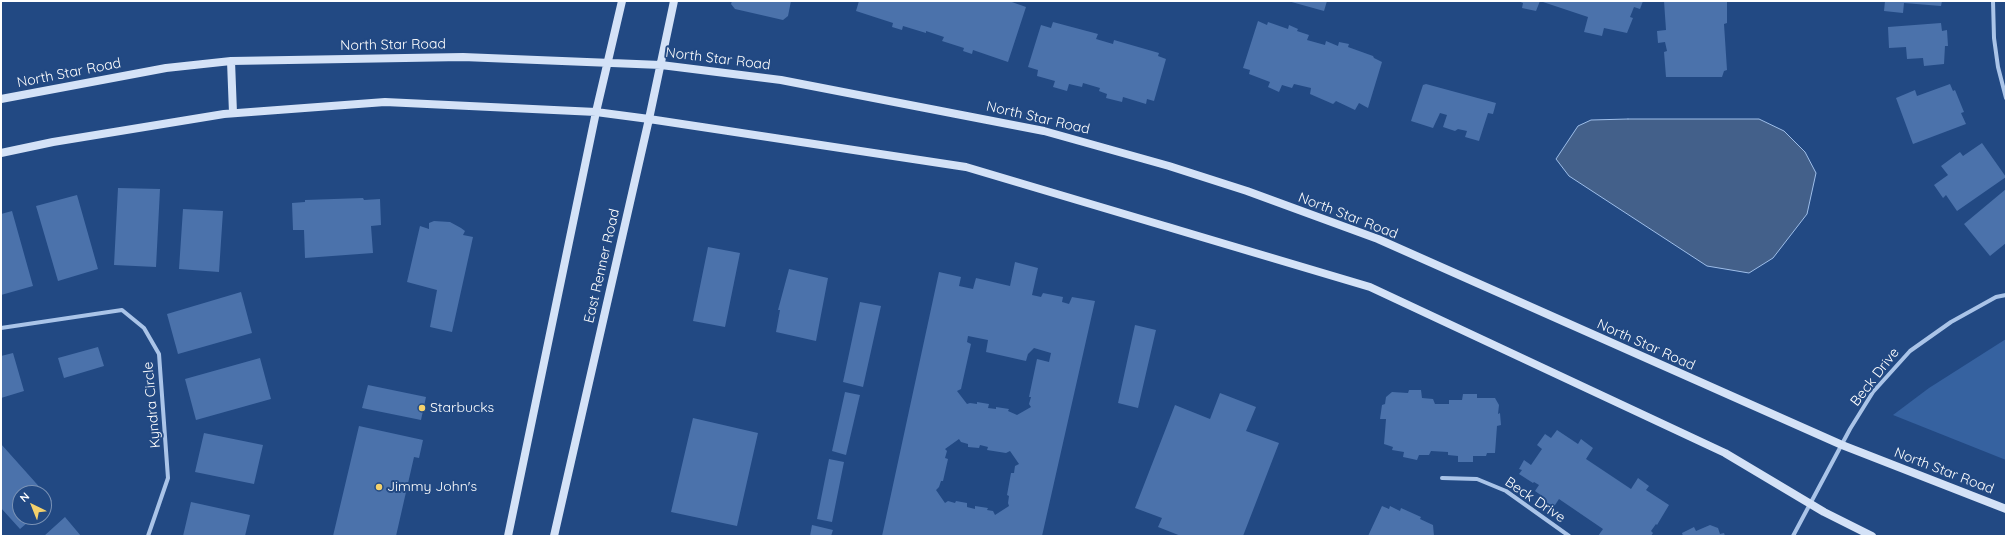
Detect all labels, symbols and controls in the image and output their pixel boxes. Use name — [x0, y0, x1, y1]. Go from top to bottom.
street label: North Star Road — [340, 36, 446, 54]
street label: North Star Road — [665, 44, 771, 74]
street label: North Star Road — [16, 55, 122, 91]
street label: North Star Road — [985, 98, 1091, 138]
street label: North Star Road — [1296, 189, 1400, 243]
street label: East Renner Road — [581, 207, 623, 325]
street label: North Star Road — [1594, 316, 1698, 374]
street label: Beck Drive — [1847, 345, 1903, 409]
street label: Kyndra Circle — [140, 361, 164, 449]
place label: Starbucks — [430, 400, 494, 416]
marker: Starbucks — [417, 403, 427, 413]
street label: North Star Road — [1892, 444, 1996, 498]
street label: Beck Drive — [1502, 474, 1568, 526]
place label: Jimmy John's — [387, 479, 477, 495]
marker: Jimmy John's — [374, 482, 384, 492]
north arrow — [12, 485, 52, 525]
text: N — [17, 489, 32, 505]

